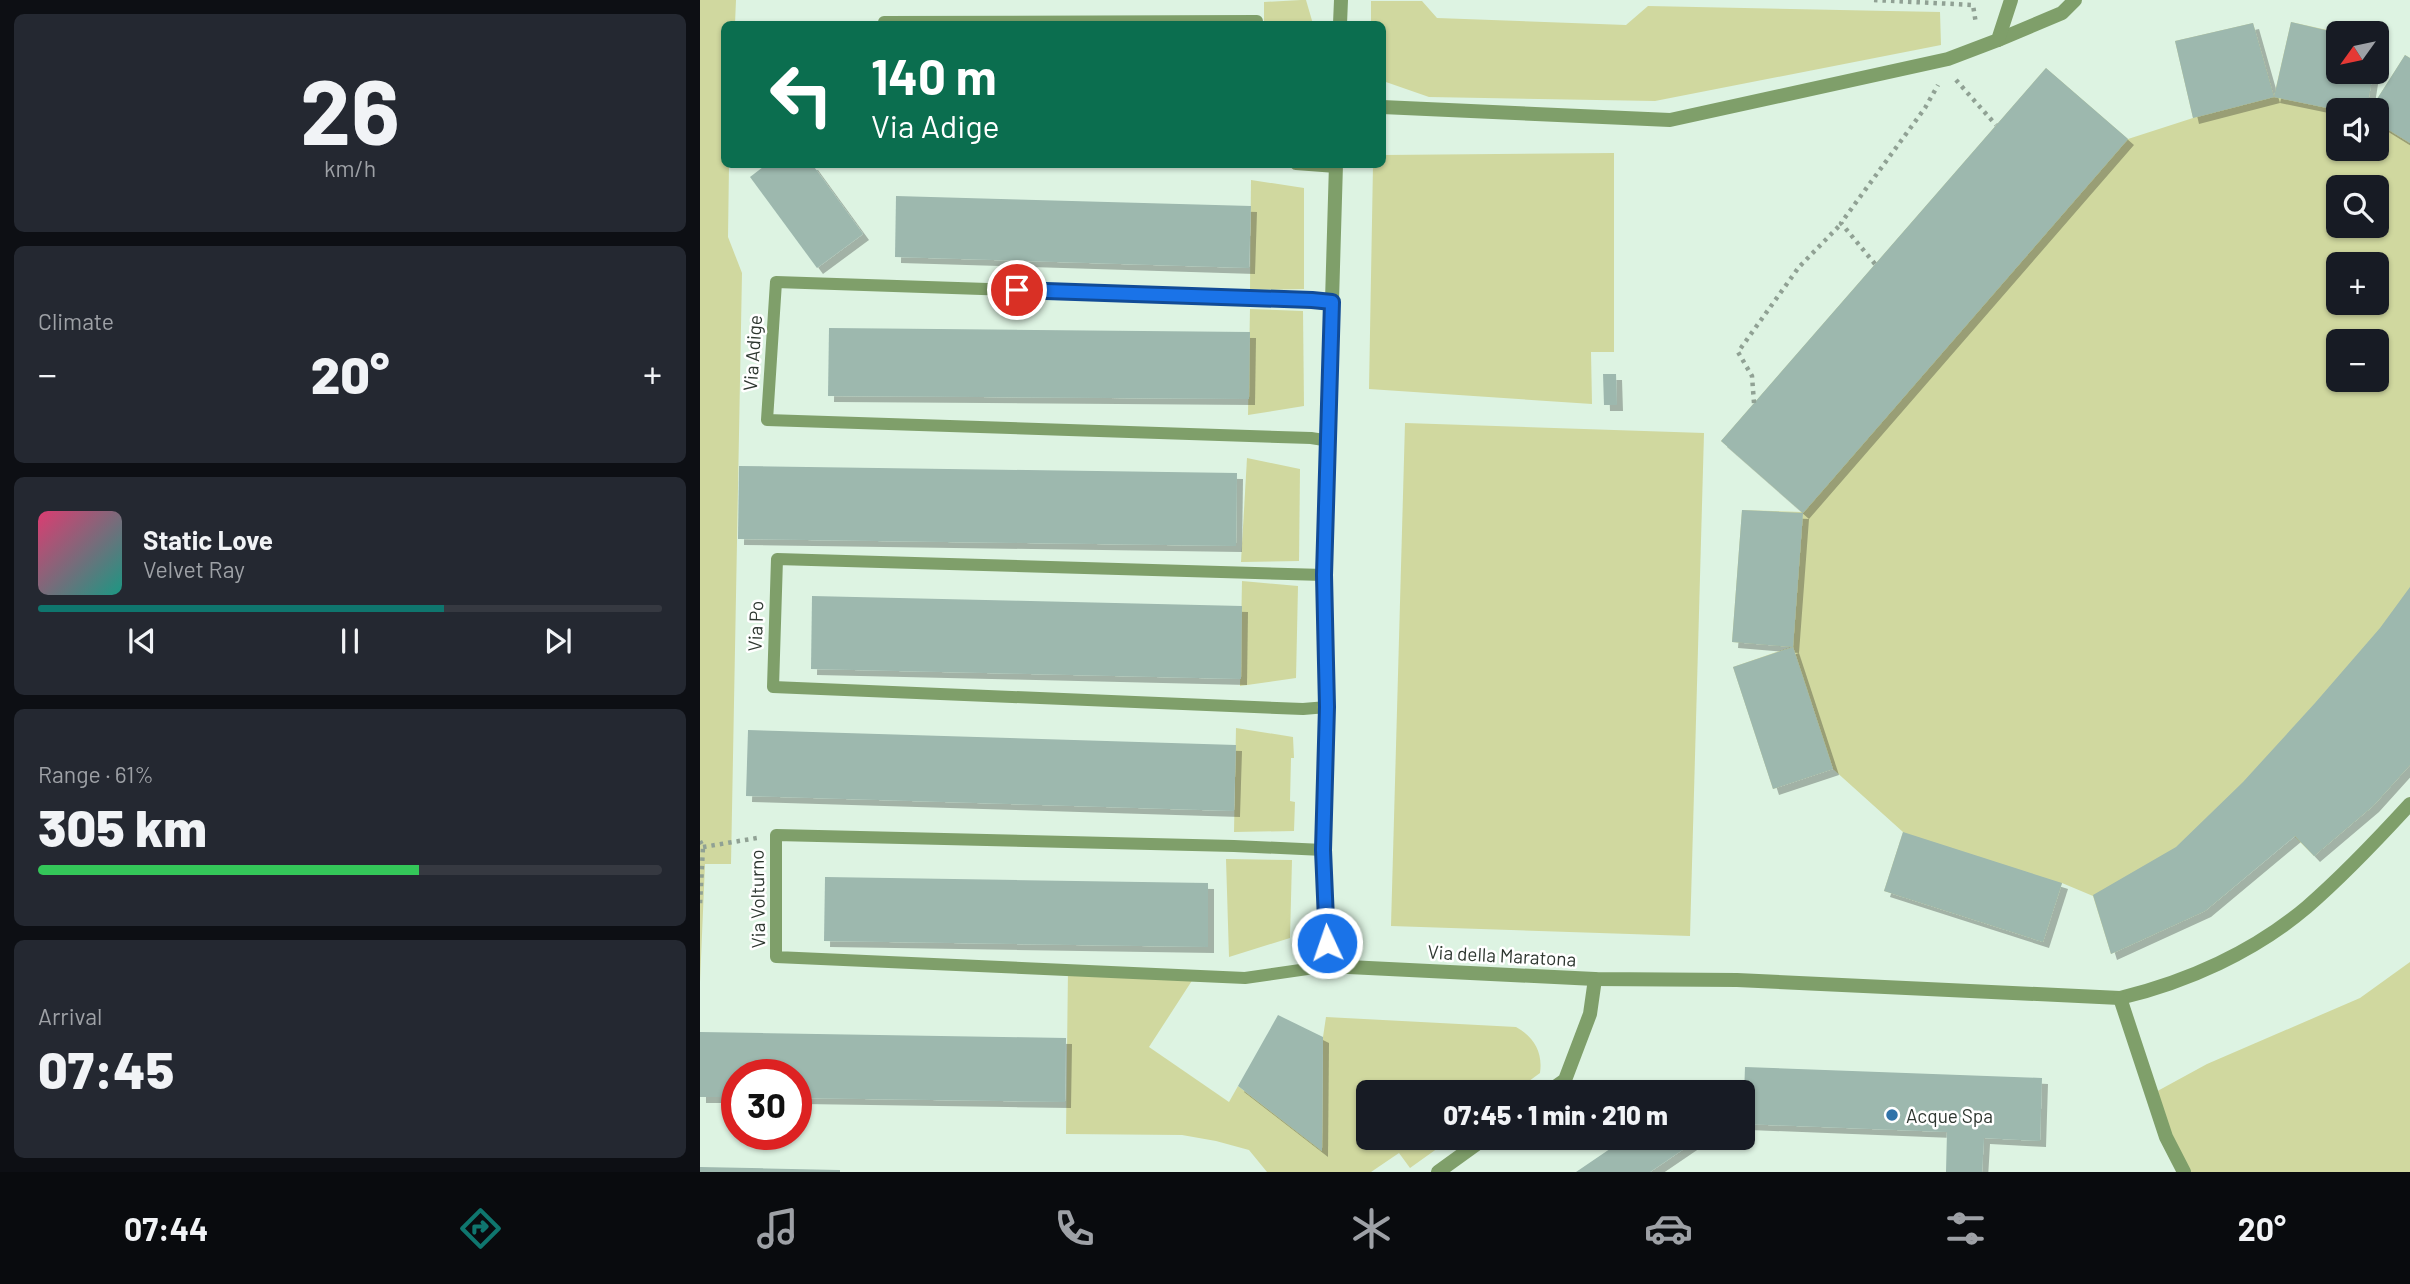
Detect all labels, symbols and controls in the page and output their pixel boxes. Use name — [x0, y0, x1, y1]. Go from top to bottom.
north arrow — [2326, 21, 2389, 84]
map controls — [2326, 21, 2389, 392]
text: 140 m — [871, 46, 997, 105]
icon: left — [756, 49, 847, 140]
text: 26 — [300, 54, 400, 163]
button: sound — [2326, 98, 2389, 161]
text: Via Adige — [871, 106, 1000, 144]
text: km/h — [324, 154, 376, 182]
button: search — [2326, 175, 2389, 238]
button: + — [2326, 252, 2389, 315]
pin — [987, 260, 1047, 320]
icon: arrive — [998, 271, 1036, 309]
text: Climate — [38, 307, 114, 335]
street label: Via Adige — [738, 314, 766, 392]
button: − — [2326, 329, 2389, 392]
text: 20° — [311, 342, 389, 404]
text: − — [38, 350, 57, 396]
text: + — [643, 350, 662, 396]
text: Static Love — [143, 524, 273, 555]
text: Velvet Ray — [143, 555, 245, 583]
street label: Via Po — [743, 600, 767, 652]
icon: previous — [123, 622, 161, 660]
icon: pause — [331, 622, 369, 660]
icon: next — [539, 622, 577, 660]
text: Range · 61% — [38, 760, 154, 788]
text: 305 km — [38, 795, 207, 857]
street label: Via Volturno — [745, 849, 769, 949]
position arrow — [1290, 906, 1364, 980]
street label: Via della Maratona — [1427, 940, 1577, 970]
text: Arrival — [38, 1002, 102, 1030]
text: 07:45 — [38, 1037, 174, 1099]
speed limit sign: 30 — [721, 1059, 812, 1150]
text: 07:45 · 1 min · 210 m — [1443, 1099, 1668, 1130]
place label: Acque Spa — [1906, 1104, 1993, 1127]
marker: Acque Spa — [1884, 1107, 1900, 1123]
icon: directions — [456, 1204, 505, 1253]
icon: music — [753, 1204, 802, 1253]
icon: phone — [1050, 1204, 1099, 1253]
icon: climate — [1347, 1204, 1396, 1253]
icon: car — [1644, 1204, 1693, 1253]
icon: filters — [1941, 1204, 1990, 1253]
text: 07:44 — [124, 1209, 208, 1247]
text: 20° — [2238, 1209, 2286, 1247]

